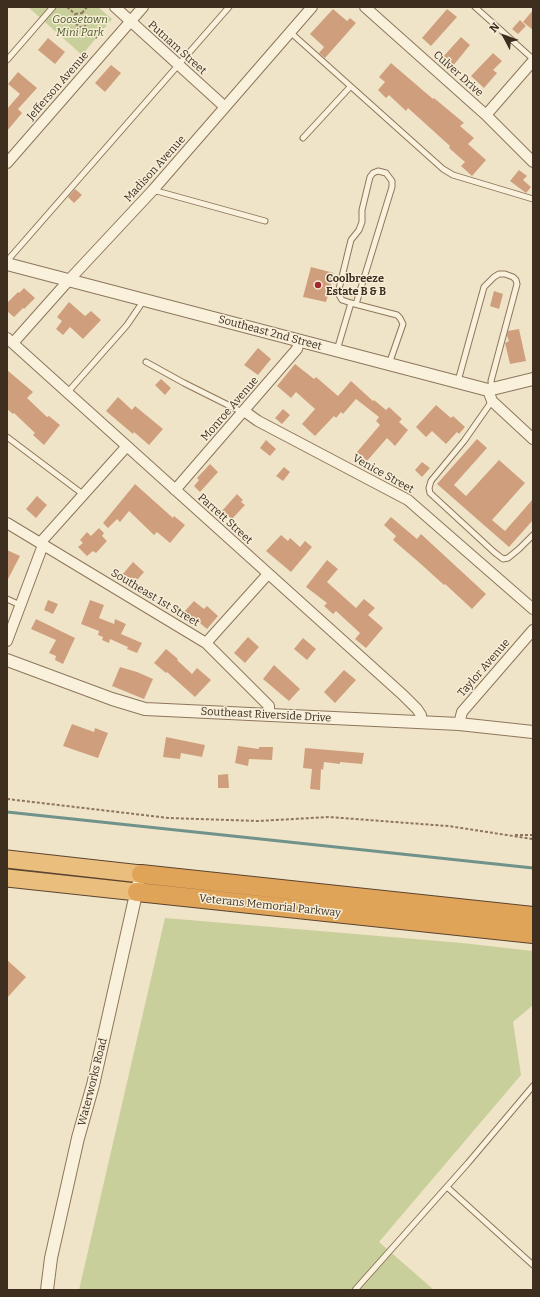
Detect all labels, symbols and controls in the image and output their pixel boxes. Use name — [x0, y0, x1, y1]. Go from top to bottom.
park label: Goosetown Mini Park — [52, 13, 108, 39]
north arrow — [484, 16, 524, 56]
street label: Putnam Street — [145, 18, 209, 78]
text: N — [487, 20, 502, 35]
street label: Culver Drive — [430, 48, 486, 100]
street label: Jefferson Avenue — [24, 49, 92, 123]
street label: Madison Avenue — [122, 133, 188, 205]
place label: Coolbreeze Estate B & B — [326, 272, 386, 298]
marker: Coolbreeze Estate B & B — [313, 280, 323, 290]
street label: Southeast 2nd Street — [217, 313, 323, 353]
street label: Monroe Avenue — [199, 374, 261, 444]
street label: Venice Street — [350, 452, 416, 496]
street label: Parrett Street — [195, 491, 255, 547]
street label: Southeast 1st Street — [108, 566, 202, 630]
street label: Taylor Avenue — [455, 636, 513, 700]
street label: Southeast Riverside Drive — [200, 705, 332, 725]
street label: Veterans Memorial Parkway — [198, 892, 342, 920]
street label: Waterworks Road — [76, 1037, 110, 1127]

